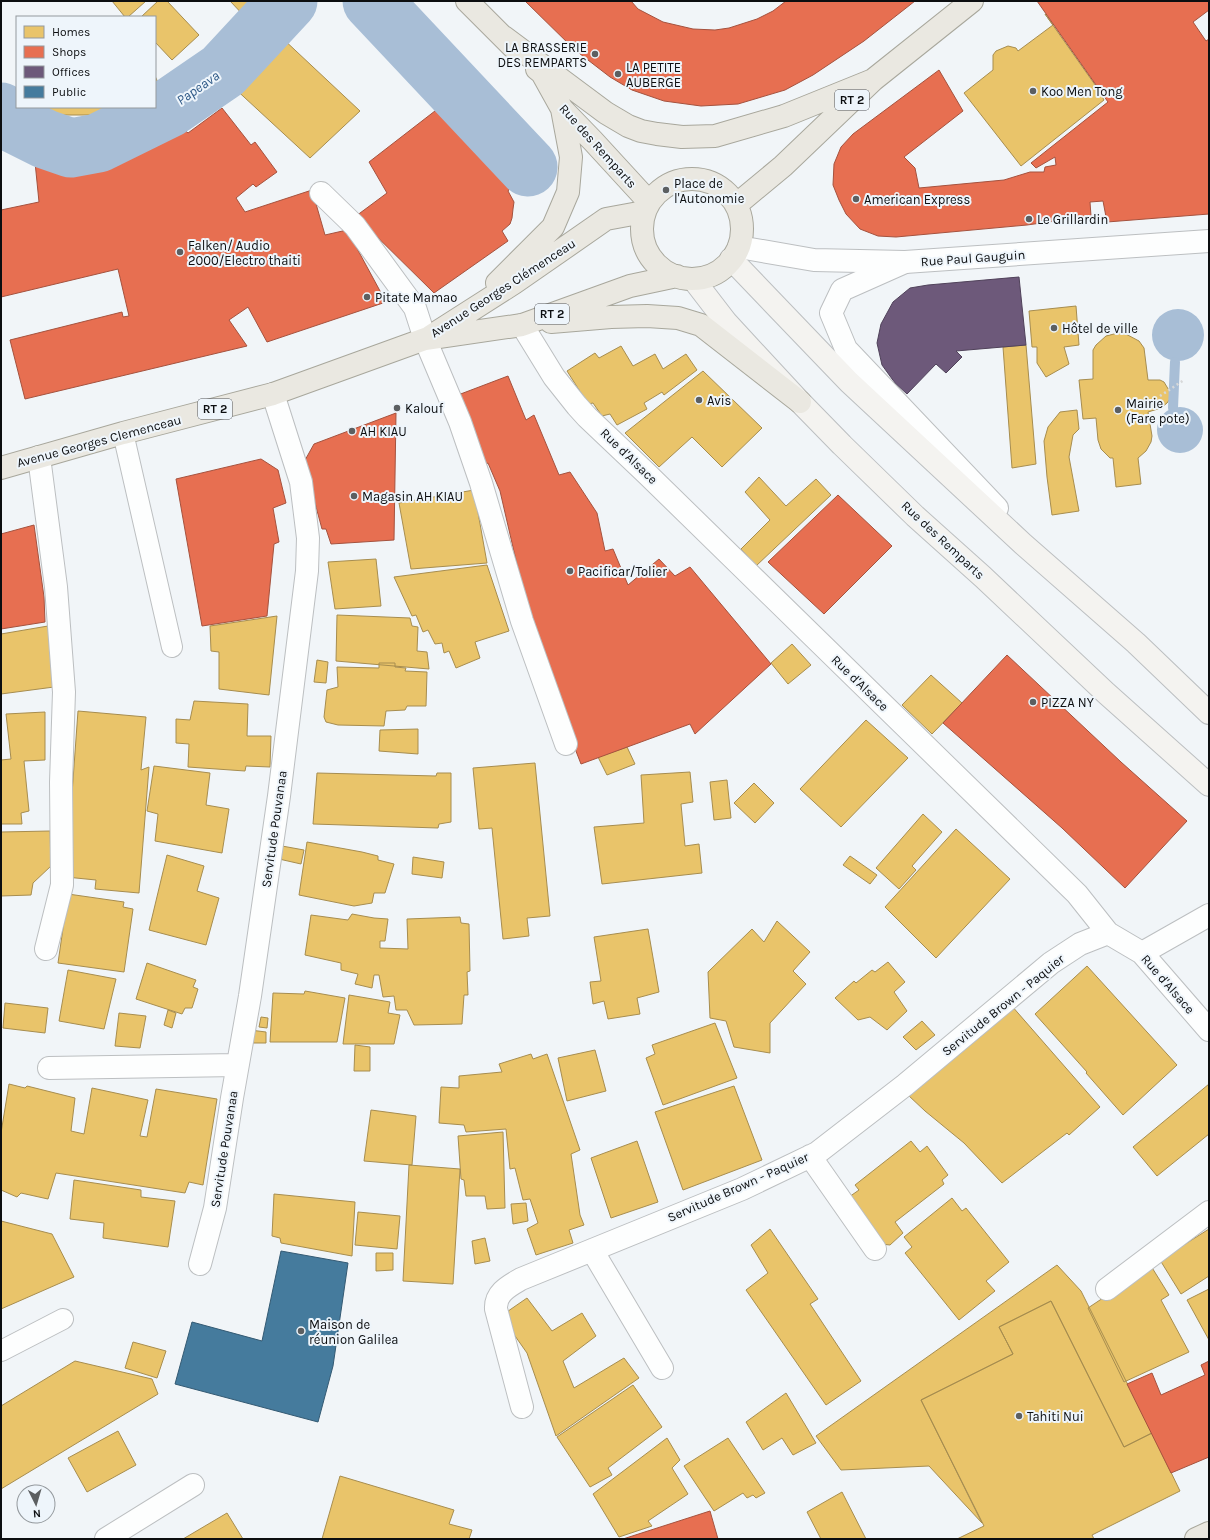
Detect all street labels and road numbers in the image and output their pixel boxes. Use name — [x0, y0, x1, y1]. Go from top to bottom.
road number: RT 2 — [835, 90, 869, 110]
street label: Rue des Remparts — [556, 101, 640, 191]
street label: Avenue Georges Clémenceau — [428, 235, 578, 341]
street label: Rue Paul Gauguin — [920, 247, 1026, 269]
road number: RT 2 — [535, 304, 569, 324]
road number: RT 2 — [198, 399, 232, 419]
street label: Avenue Georges Clemenceau — [15, 412, 183, 470]
street label: Rue d'Alsace — [597, 425, 661, 487]
street label: Rue des Remparts — [898, 498, 988, 582]
street label: Rue d'Alsace — [828, 652, 892, 714]
street label: Servitude Pouvanaa — [258, 770, 290, 888]
street label: Servitude Brown - Paquier — [939, 951, 1068, 1060]
street label: Rue d'Alsace — [1138, 951, 1198, 1017]
street label: Servitude Pouvanaa — [207, 1090, 241, 1208]
street label: Servitude Brown - Paquier — [665, 1149, 812, 1226]

